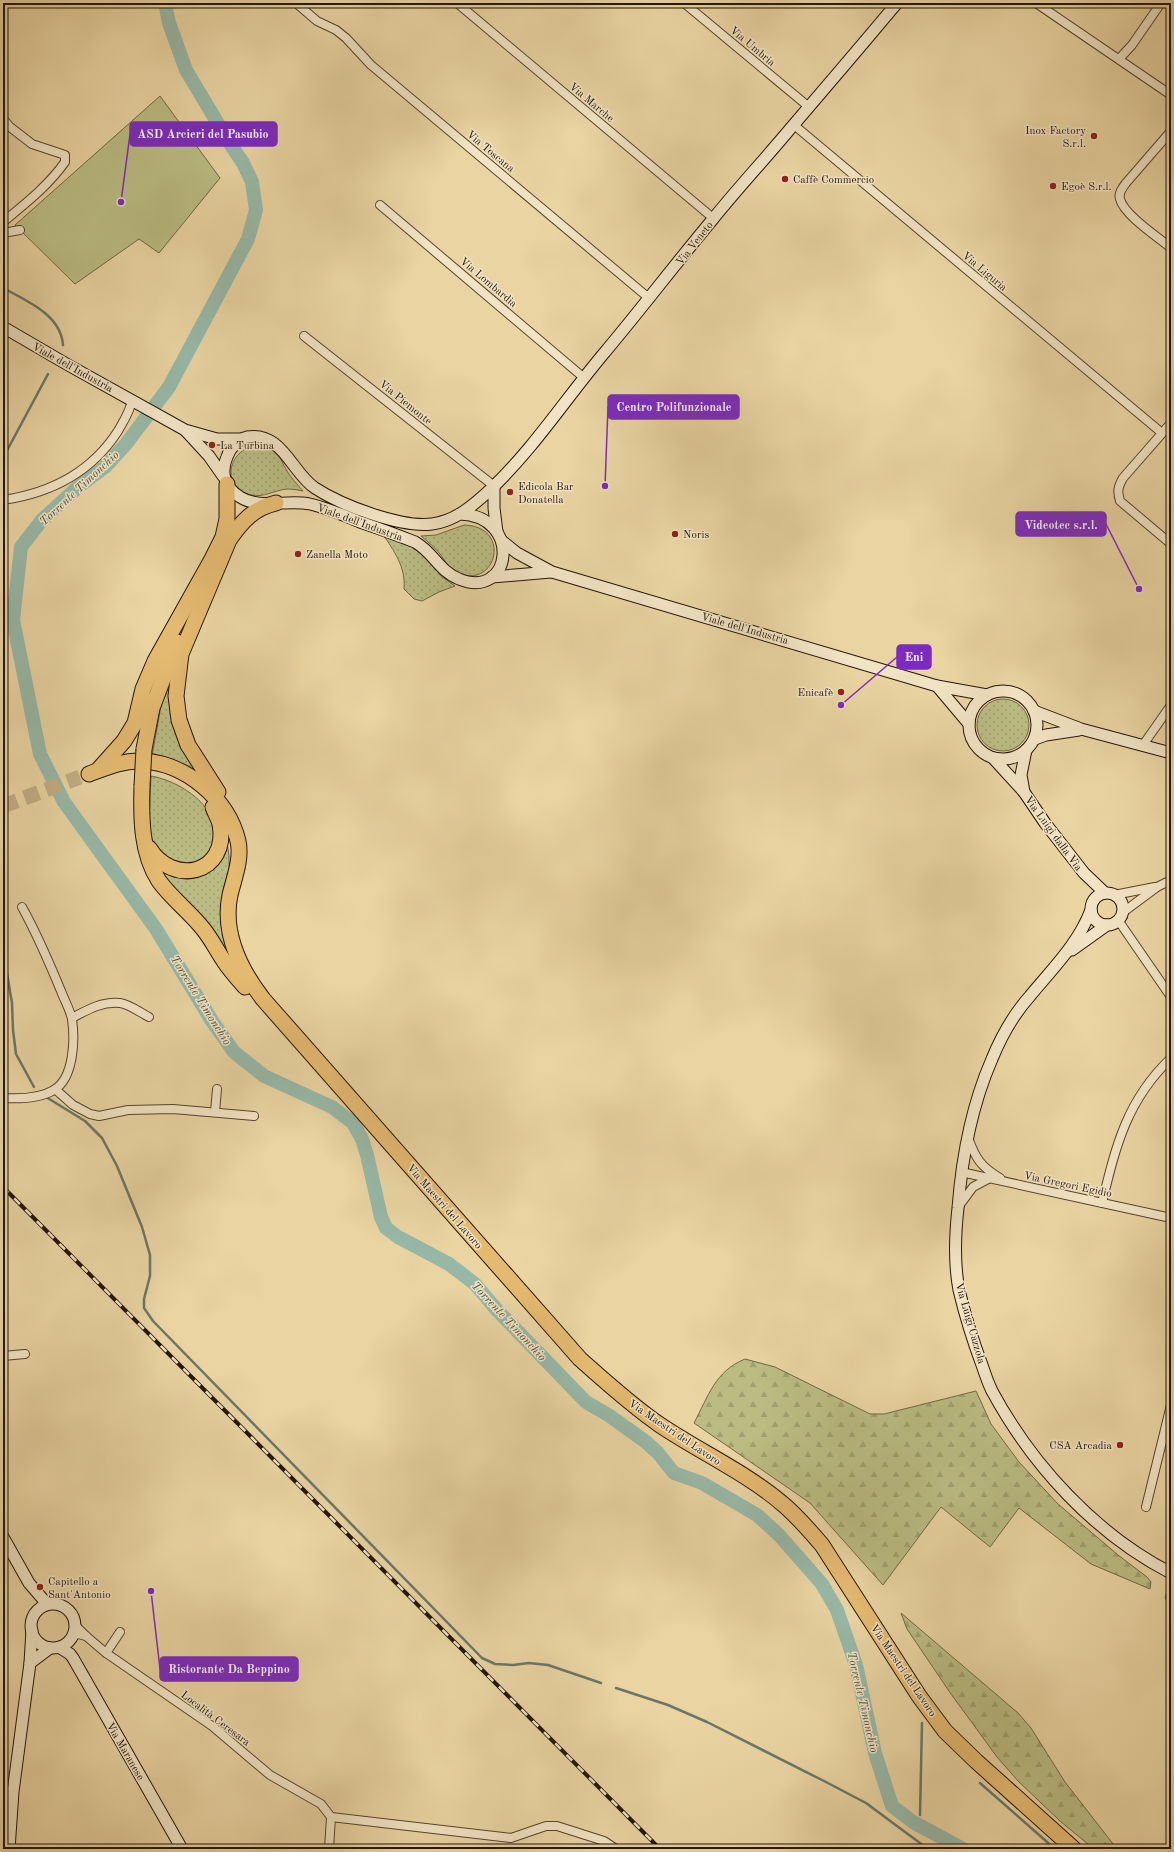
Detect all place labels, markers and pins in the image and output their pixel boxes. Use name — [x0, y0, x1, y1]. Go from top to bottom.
callout: ASD Arcieri del Pasubio — [130, 122, 277, 146]
place label: Inox Factory S.r.l. — [1025, 126, 1086, 150]
marker: Inox Factory S.r.l. — [1089, 131, 1099, 141]
marker: Caffè Commercio — [780, 174, 790, 184]
place label: Caffè Commercio — [793, 175, 874, 186]
marker: Egoè S.r.l. — [1048, 181, 1058, 191]
place label: Egoè S.r.l. — [1061, 182, 1112, 193]
callout: Centro Polifunzionale — [608, 395, 739, 419]
marker: La Turbina — [207, 440, 217, 450]
place label: La Turbina — [220, 441, 275, 452]
place label: Edicola Bar Donatella — [518, 482, 574, 506]
marker: Edicola Bar Donatella — [505, 487, 515, 497]
callout: Videotec s.r.l. — [1016, 512, 1106, 536]
marker: Noris — [670, 529, 680, 539]
place label: Noris — [683, 530, 709, 541]
marker: Zanella Moto — [293, 549, 303, 559]
place label: Zanella Moto — [306, 550, 368, 561]
callout: Eni — [897, 645, 931, 669]
marker: Enicafè — [836, 687, 846, 697]
place label: Enicafè — [798, 688, 833, 699]
marker: CSA Arcadia — [1115, 1440, 1125, 1450]
place label: CSA Arcadia — [1049, 1441, 1113, 1452]
place label: Capitello a Sant'Antonio — [48, 1577, 111, 1601]
marker: Capitello a Sant'Antonio — [35, 1582, 45, 1592]
callout: Ristorante Da Beppino — [160, 1657, 298, 1681]

